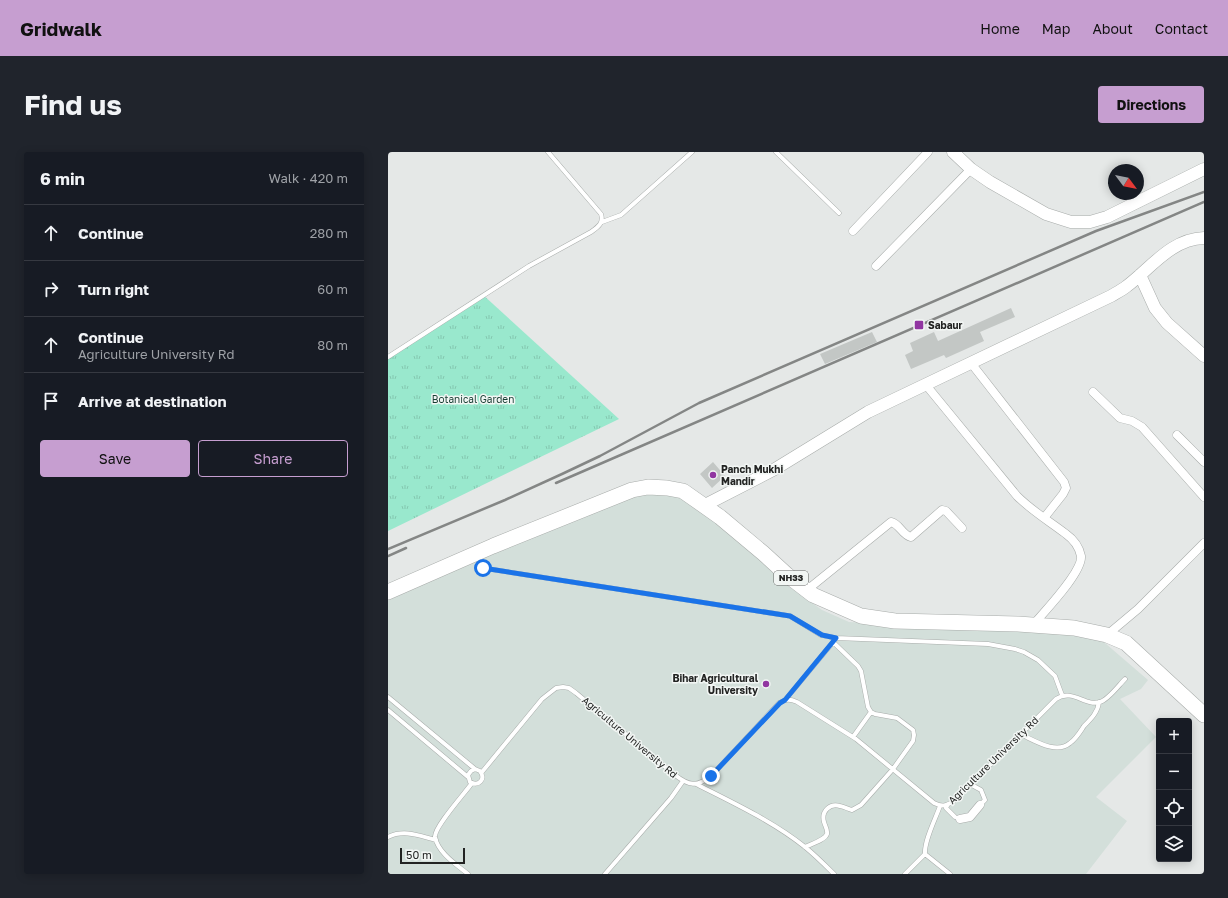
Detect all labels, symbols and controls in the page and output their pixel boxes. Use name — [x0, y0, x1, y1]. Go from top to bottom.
text: Gridwalk — [20, 17, 102, 40]
text: Home — [980, 20, 1020, 37]
text: Map — [1042, 20, 1070, 37]
text: About — [1092, 20, 1133, 37]
text: Contact — [1155, 20, 1208, 37]
button: Directions — [1098, 86, 1204, 123]
text: Find us — [24, 88, 122, 121]
north arrow — [1108, 164, 1144, 200]
text: 6 min — [40, 168, 85, 189]
text: Walk · 420 m — [269, 170, 348, 186]
icon: ahead — [40, 222, 62, 244]
text: Continue — [78, 224, 144, 242]
text: 280 m — [310, 225, 348, 241]
icon: right — [40, 278, 62, 300]
text: Turn right — [78, 280, 149, 298]
text: 60 m — [317, 281, 348, 297]
marker: Sabaur — [913, 319, 925, 331]
place label: Sabaur — [928, 319, 962, 331]
text: Continue — [78, 328, 144, 346]
icon: ahead — [40, 334, 62, 356]
text: 80 m — [317, 337, 348, 353]
text: Agriculture University Rd — [78, 346, 234, 362]
icon: arrive — [40, 390, 62, 412]
text: Arrive at destination — [78, 392, 227, 410]
park label: Botanical Garden — [432, 393, 514, 405]
button: Save — [40, 440, 190, 477]
button: Share — [198, 440, 348, 477]
place label: Panch Mukhi Mandir — [721, 463, 783, 487]
marker: Panch Mukhi Mandir — [708, 470, 718, 480]
route start — [474, 559, 492, 577]
road number: NH33 — [774, 571, 808, 585]
place label: Bihar Agricultural University — [672, 672, 759, 696]
marker: Bihar Agricultural University — [761, 679, 771, 689]
street label: Agriculture University Rd — [580, 694, 680, 780]
street label: Agriculture University Rd — [946, 714, 1040, 806]
map controls — [1156, 718, 1192, 862]
button: + — [1156, 718, 1192, 754]
button: − — [1156, 754, 1192, 790]
route end — [702, 767, 720, 785]
button: locate — [1156, 790, 1192, 826]
button: layers — [1156, 826, 1192, 862]
scale bar — [400, 846, 465, 865]
text: 50 m — [406, 848, 432, 861]

